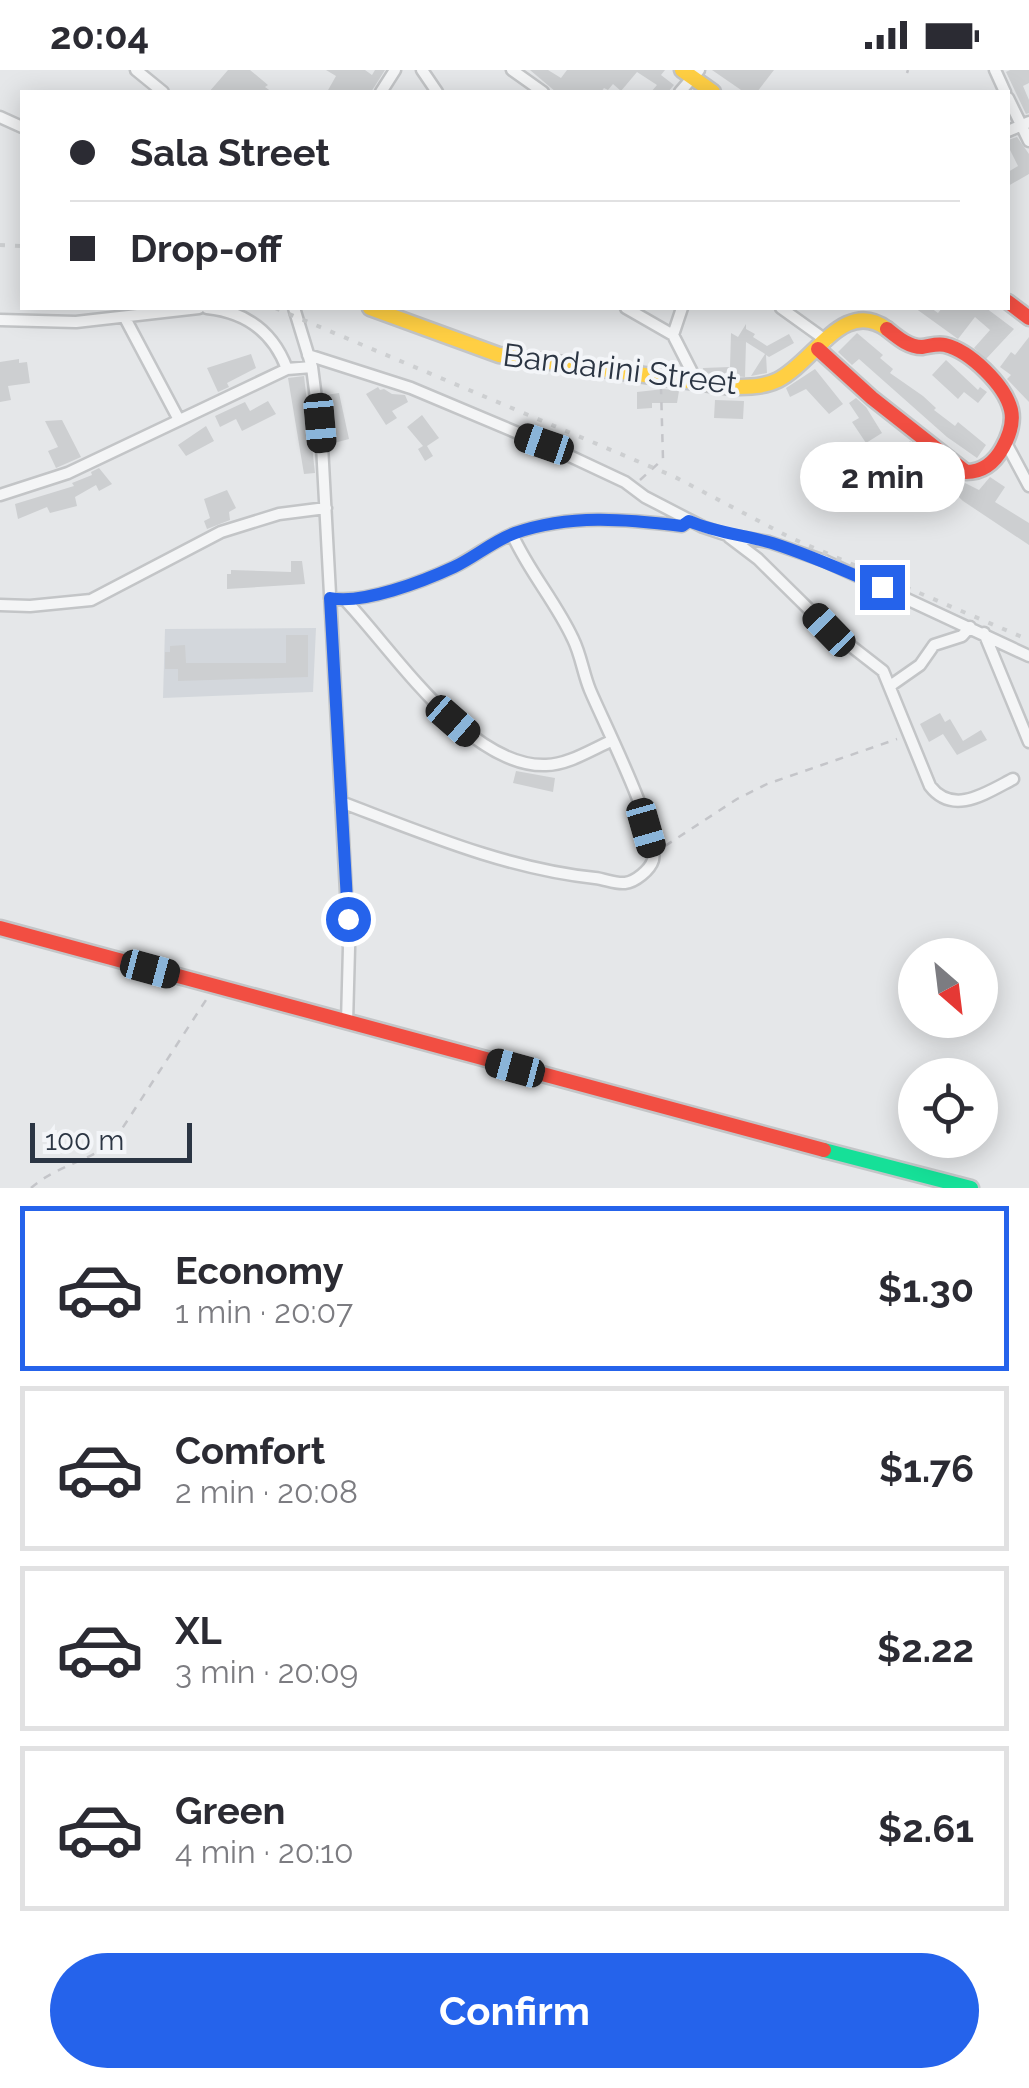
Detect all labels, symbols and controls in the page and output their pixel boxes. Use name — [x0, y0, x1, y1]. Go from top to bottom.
text: 20:04 — [50, 13, 149, 58]
text: Sala Street — [130, 130, 330, 175]
text: Drop-off — [130, 226, 282, 271]
street label: Bandarini Street — [501, 336, 739, 401]
car — [302, 392, 338, 454]
car — [511, 420, 577, 468]
callout: 2 min — [800, 442, 964, 512]
text: 2 min — [841, 458, 924, 495]
route end — [860, 565, 905, 610]
car — [797, 598, 861, 662]
car — [421, 690, 485, 752]
car — [623, 795, 669, 861]
route start — [326, 897, 371, 942]
north arrow — [898, 938, 998, 1038]
map controls — [898, 938, 998, 1158]
car — [117, 947, 183, 991]
car — [482, 1046, 548, 1090]
button: locate — [898, 1058, 998, 1158]
scale bar — [30, 1118, 192, 1162]
text: 100 m — [45, 1124, 124, 1157]
icon: car — [55, 1244, 145, 1334]
text: Economy — [175, 1248, 344, 1293]
text: $1.30 — [878, 1266, 974, 1311]
text: 1 min · 20:07 — [175, 1293, 353, 1330]
icon: car — [55, 1424, 145, 1514]
text: Comfort — [175, 1428, 325, 1473]
text: $1.76 — [879, 1446, 974, 1491]
text: 2 min · 20:08 — [175, 1473, 358, 1510]
icon: car — [55, 1604, 145, 1694]
text: XL — [175, 1608, 222, 1653]
text: $2.22 — [877, 1626, 974, 1671]
text: 3 min · 20:09 — [175, 1653, 358, 1690]
icon: car — [55, 1784, 145, 1874]
text: Green — [175, 1788, 285, 1833]
text: $2.61 — [878, 1806, 974, 1851]
text: 4 min · 20:10 — [175, 1833, 354, 1870]
button: Confirm — [50, 1953, 979, 2068]

